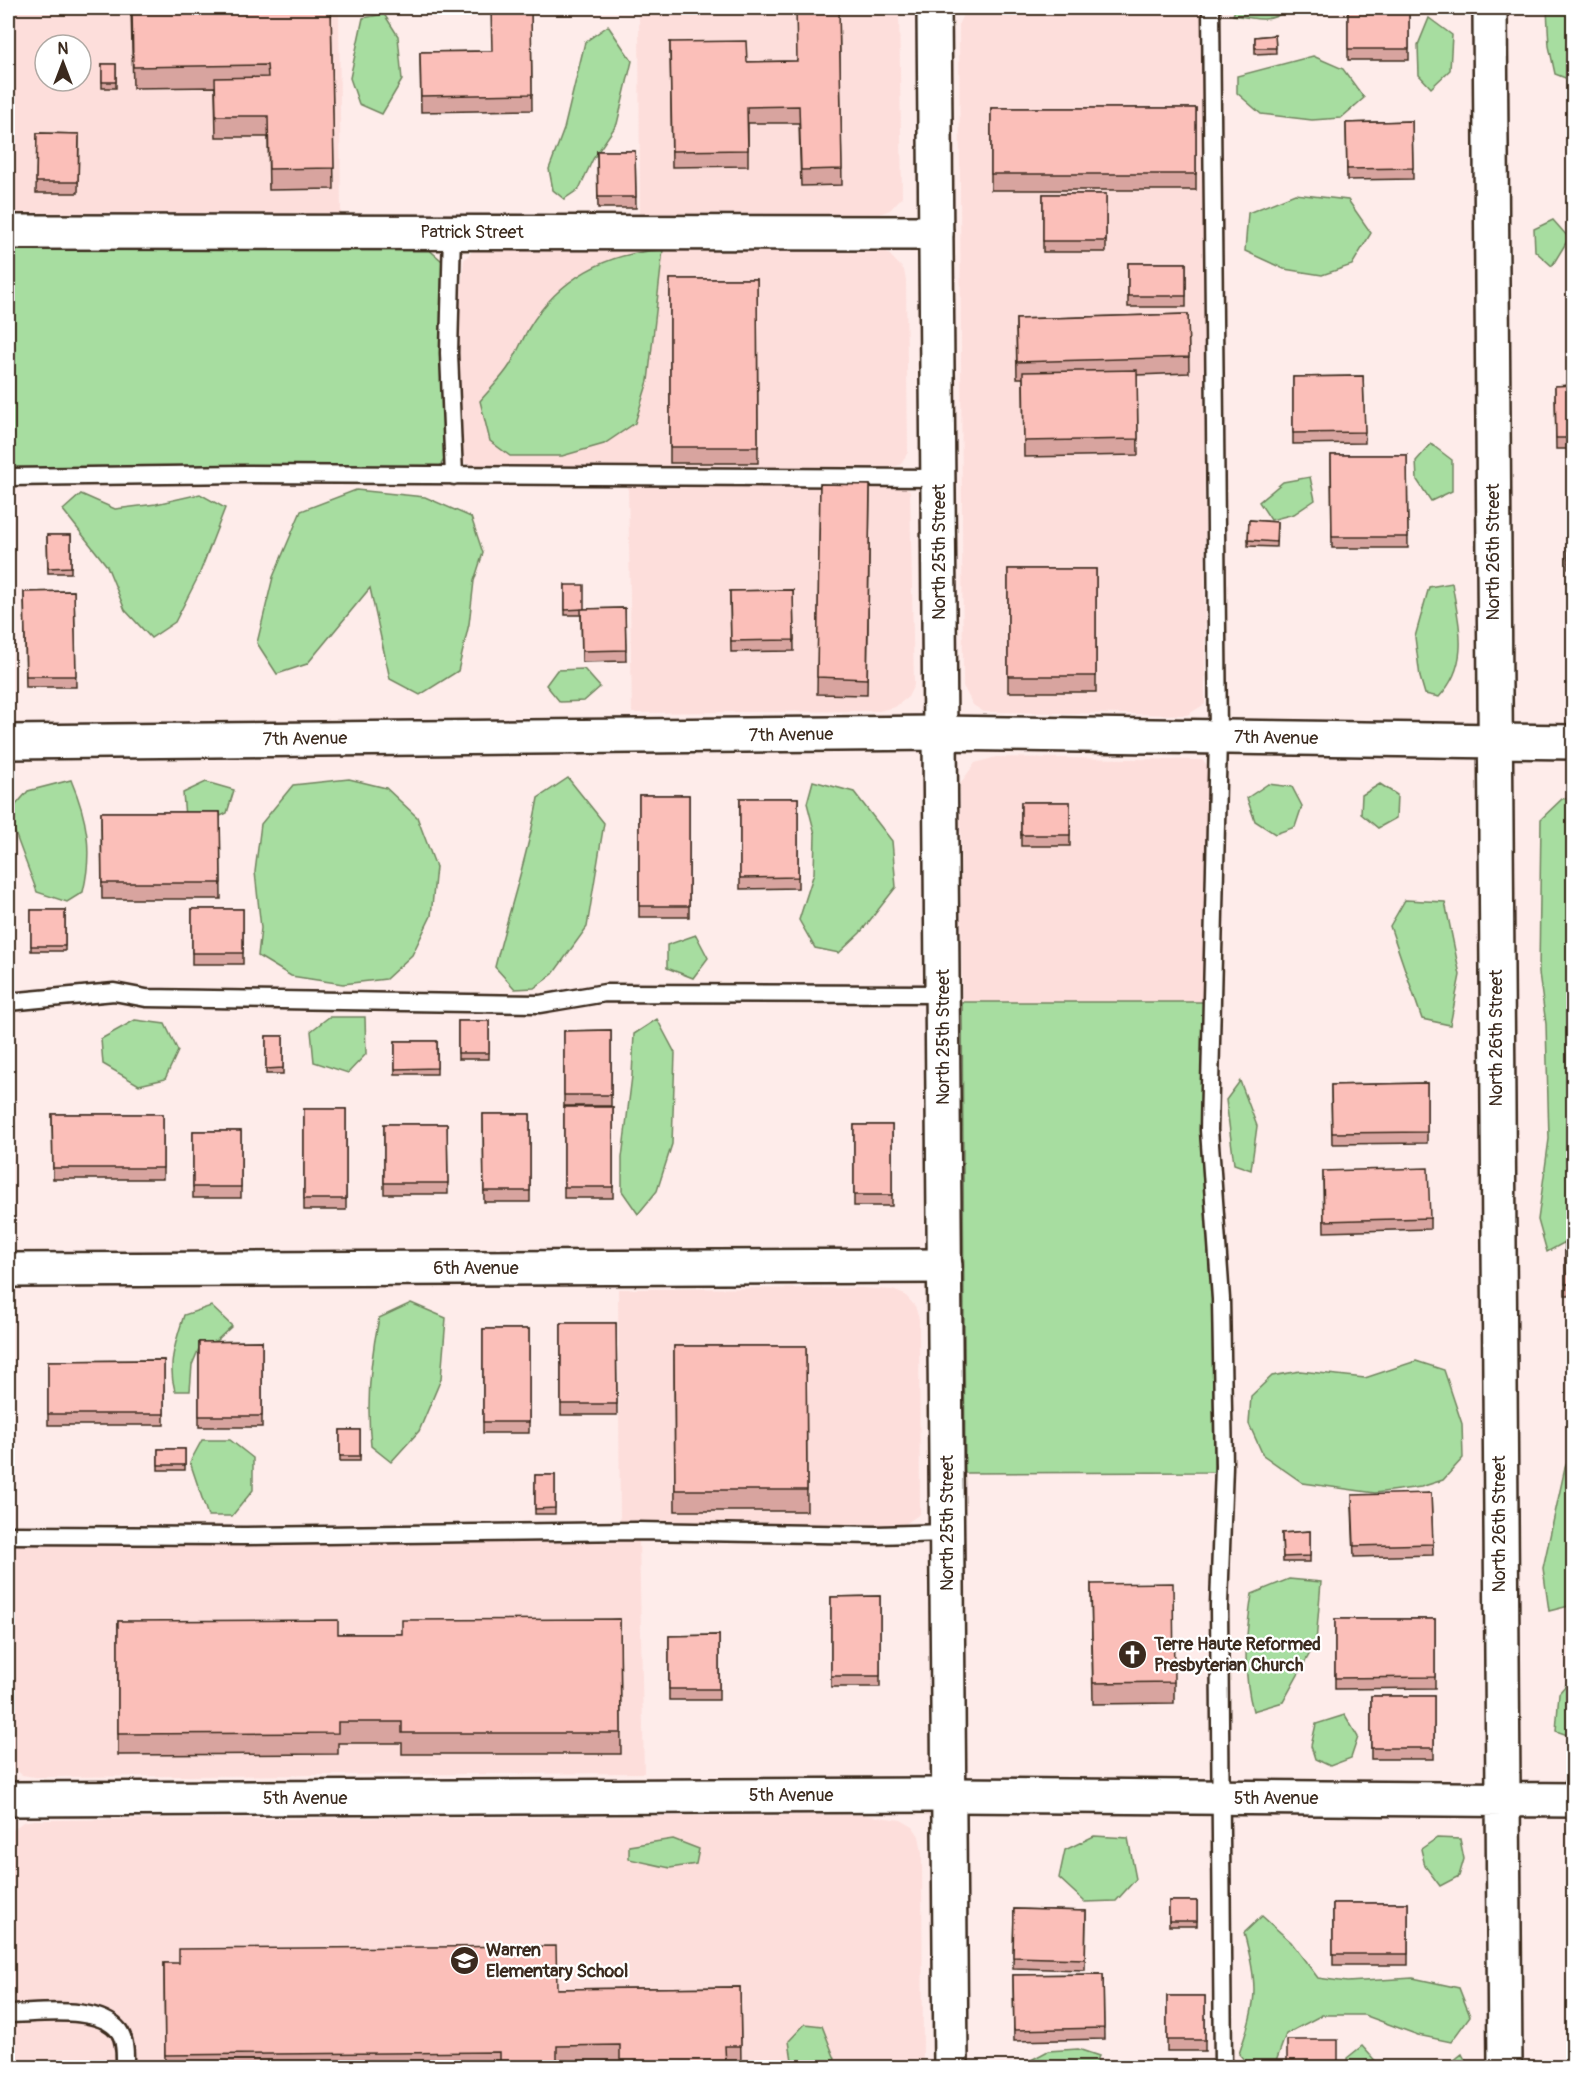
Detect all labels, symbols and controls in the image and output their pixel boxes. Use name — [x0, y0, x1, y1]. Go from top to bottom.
north arrow — [33, 33, 93, 93]
text: N — [58, 39, 69, 59]
street label: Patrick Street — [420, 221, 524, 244]
street label: North 25th Street — [928, 483, 951, 620]
street label: North 26th Street — [1482, 483, 1505, 620]
street label: 7th Avenue — [749, 723, 834, 747]
street label: 7th Avenue — [1234, 726, 1319, 750]
street label: 7th Avenue — [263, 727, 348, 751]
street label: North 25th Street — [932, 968, 955, 1105]
street label: North 26th Street — [1485, 969, 1508, 1106]
street label: 6th Avenue — [433, 1257, 519, 1280]
street label: North 25th Street — [936, 1454, 959, 1591]
street label: North 26th Street — [1488, 1455, 1511, 1592]
place label: Terre Haute Reformed Presbyterian Church — [1153, 1633, 1321, 1677]
church icon: Terre Haute Reformed Presbyterian Church — [1117, 1638, 1149, 1670]
street label: 5th Avenue — [749, 1784, 833, 1807]
street label: 5th Avenue — [263, 1787, 347, 1810]
street label: 5th Avenue — [1234, 1787, 1318, 1810]
place label: Warren Elementary School — [486, 1939, 628, 1983]
school or university icon: Warren Elementary School — [449, 1944, 481, 1976]

